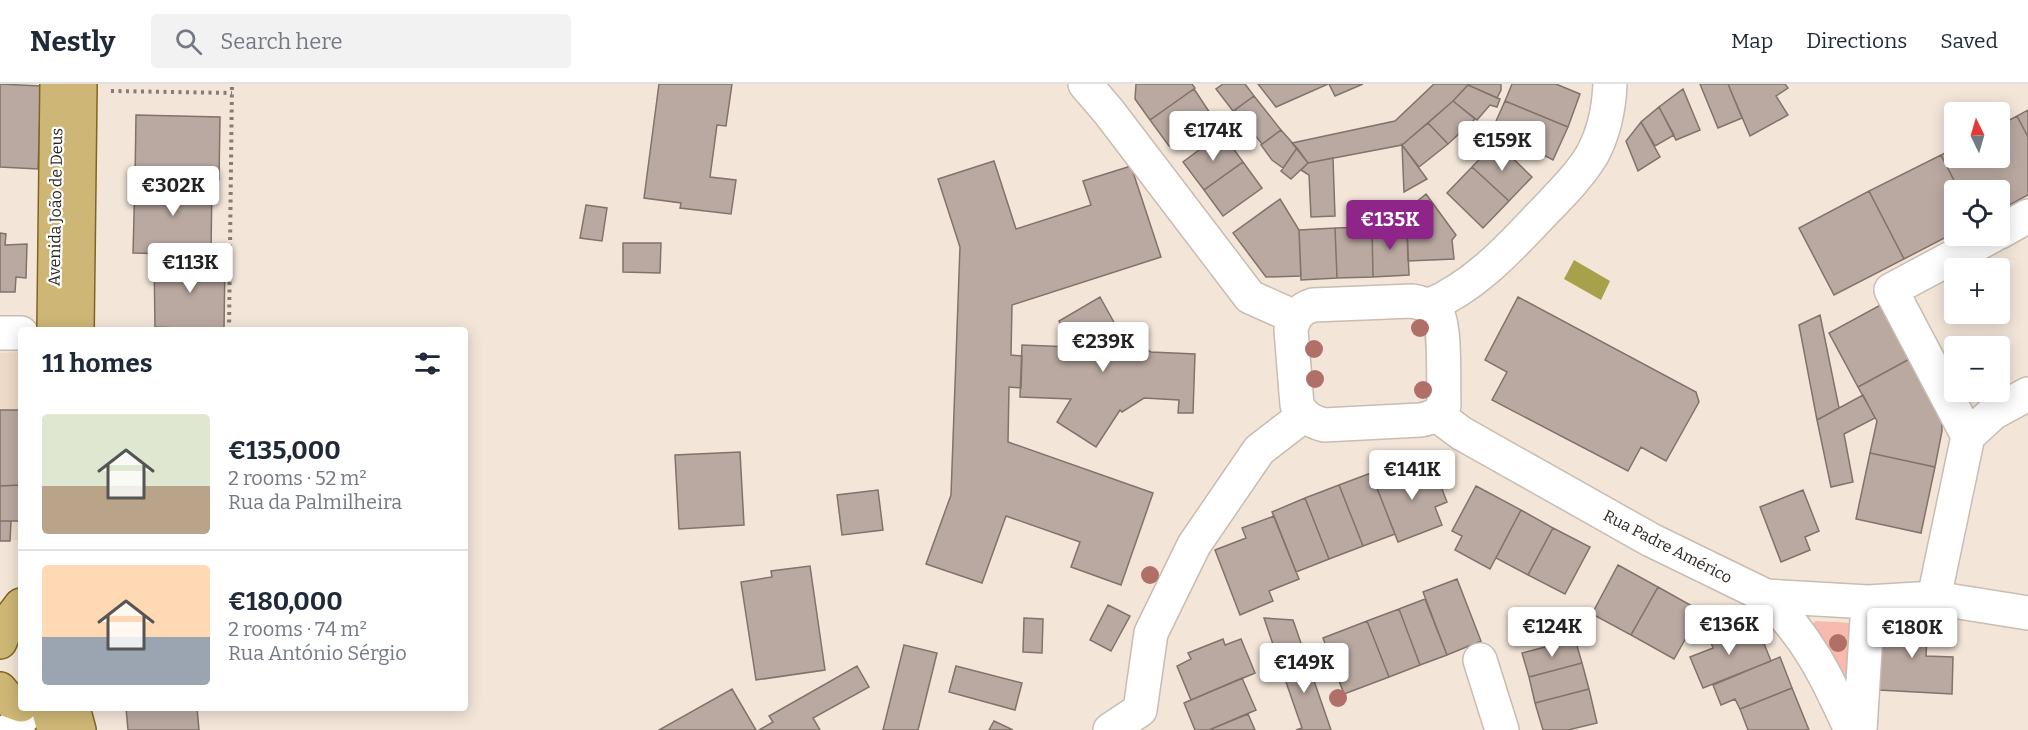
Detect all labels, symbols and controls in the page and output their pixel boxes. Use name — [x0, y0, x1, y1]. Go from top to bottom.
search box — [151, 14, 571, 68]
text: Nestly — [30, 25, 115, 58]
icon: search — [172, 25, 205, 58]
text: Search here — [220, 28, 342, 55]
text: Map — [1731, 28, 1773, 54]
text: Directions — [1806, 28, 1907, 54]
text: Saved — [1940, 28, 1998, 54]
north arrow — [1944, 102, 2010, 168]
map controls — [1944, 102, 2010, 402]
pin: €174K — [1171, 111, 1255, 162]
text: €174K — [1183, 118, 1243, 142]
pin: €159K — [1460, 121, 1544, 172]
street label: Avenida João de Deus — [45, 128, 66, 286]
text: €159K — [1472, 128, 1532, 152]
pin: €302K — [131, 166, 215, 217]
text: €302K — [141, 173, 205, 197]
button: locate — [1944, 180, 2010, 246]
pin: €135K — [1348, 200, 1432, 251]
text: €135K — [1360, 207, 1420, 231]
pin: €113K — [148, 243, 232, 294]
text: €113K — [162, 250, 218, 274]
button: + — [1944, 258, 2010, 324]
pin: €239K — [1061, 322, 1145, 373]
text: €239K — [1072, 329, 1134, 353]
button: − — [1944, 336, 2010, 402]
icon: filters — [411, 347, 444, 380]
text: 11 homes — [42, 348, 153, 379]
text: €135,000 — [228, 435, 341, 466]
icon: home — [90, 438, 162, 510]
pin: €141K — [1370, 450, 1454, 501]
text: €141K — [1383, 457, 1441, 481]
text: 2 rooms · 52 m² — [228, 466, 367, 490]
text: Rua da Palmilheira — [228, 490, 402, 514]
street label: Rua Padre Américo — [1600, 506, 1735, 587]
text: €180,000 — [228, 586, 343, 617]
icon: home — [90, 589, 162, 661]
pin: €136K — [1687, 605, 1771, 656]
pin: €124K — [1510, 607, 1594, 658]
pin: €180K — [1870, 608, 1954, 659]
text: €136K — [1699, 612, 1759, 636]
text: €124K — [1522, 614, 1582, 638]
text: €180K — [1881, 615, 1943, 639]
text: 2 rooms · 74 m² — [228, 617, 367, 641]
text: Rua António Sérgio — [228, 641, 407, 665]
pin: €149K — [1262, 643, 1346, 694]
text: €149K — [1274, 650, 1334, 674]

